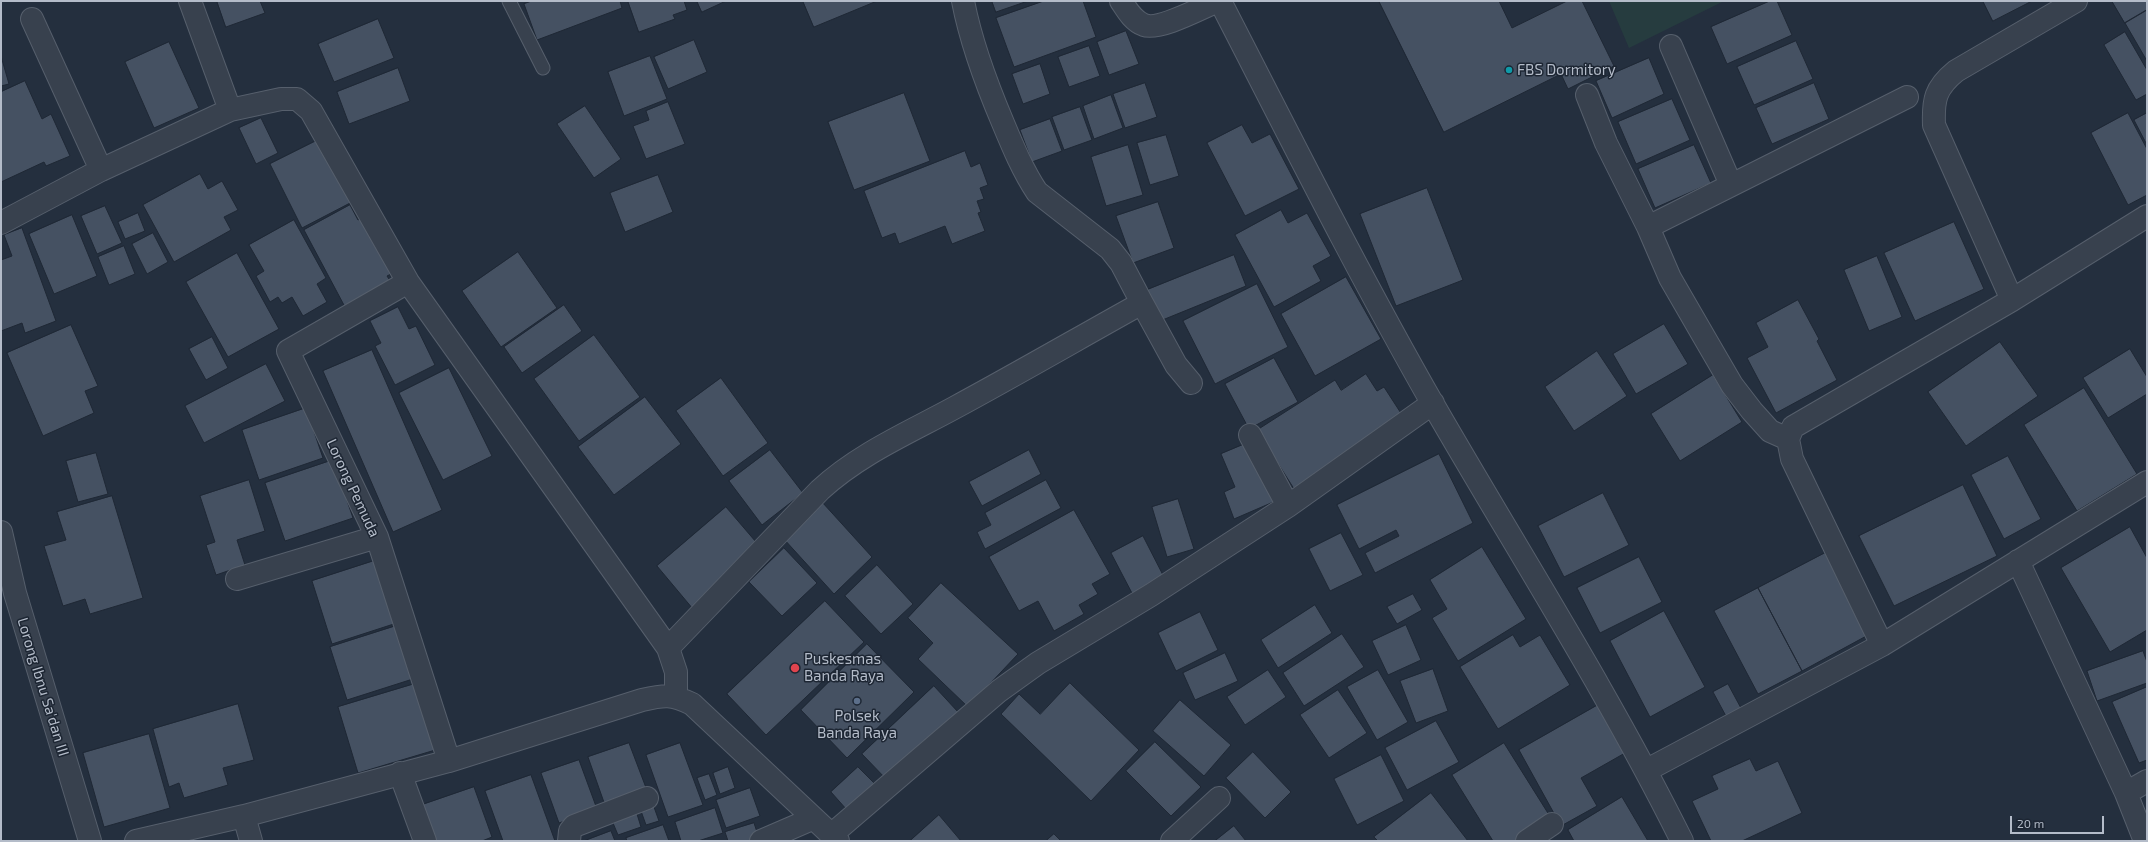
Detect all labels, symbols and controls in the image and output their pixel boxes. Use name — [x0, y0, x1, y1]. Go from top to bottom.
place label: FBS Dormitory — [1517, 61, 1616, 79]
marker: FBS Dormitory — [1504, 65, 1514, 75]
street label: Lorong Pemuda — [322, 436, 384, 540]
street label: Lorong Ibnu Sa'dan III — [13, 615, 73, 759]
place label: Puskesmas Banda Raya — [804, 650, 884, 685]
marker: Puskesmas Banda Raya — [789, 662, 801, 674]
marker: Polsek Banda Raya — [852, 696, 862, 706]
place label: Polsek Banda Raya — [817, 707, 897, 742]
scale bar — [2012, 808, 2106, 834]
text: 20 m — [2017, 816, 2044, 830]

